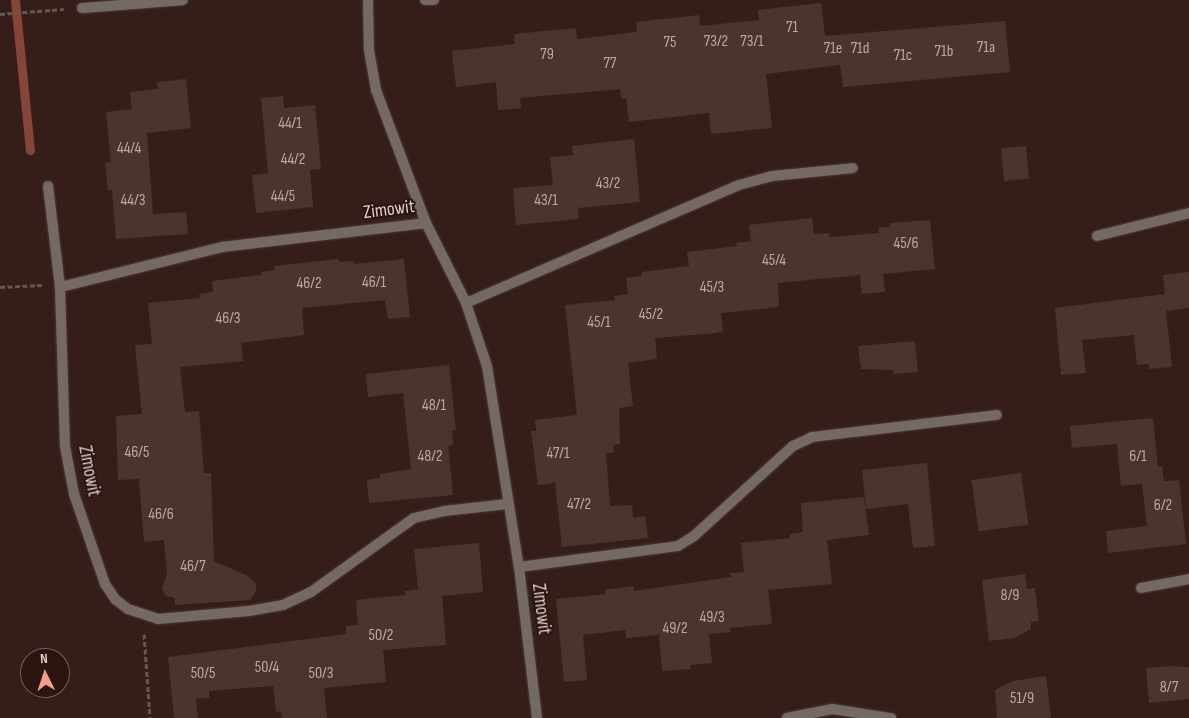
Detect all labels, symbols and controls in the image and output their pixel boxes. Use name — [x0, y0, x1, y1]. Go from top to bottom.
house number: 71 — [786, 18, 798, 38]
house number: 73/2 — [704, 32, 728, 52]
house number: 73/1 — [740, 32, 764, 52]
house number: 75 — [664, 33, 676, 53]
house number: 71a — [977, 38, 995, 58]
house number: 71e — [824, 39, 842, 59]
house number: 71d — [851, 39, 869, 59]
house number: 71b — [935, 42, 953, 62]
house number: 79 — [540, 45, 554, 65]
house number: 71c — [894, 46, 912, 66]
house number: 77 — [604, 54, 616, 74]
house number: 44/1 — [278, 114, 302, 134]
house number: 44/4 — [117, 139, 141, 159]
house number: 44/2 — [281, 150, 305, 170]
house number: 43/2 — [596, 174, 620, 194]
house number: 44/5 — [271, 187, 295, 207]
house number: 44/3 — [121, 191, 145, 211]
house number: 43/1 — [534, 191, 558, 211]
street label: Zimowit — [362, 196, 416, 224]
house number: 45/6 — [894, 234, 918, 254]
house number: 45/4 — [762, 251, 786, 271]
house number: 46/1 — [362, 273, 386, 293]
house number: 46/2 — [297, 274, 321, 294]
house number: 45/3 — [700, 278, 724, 298]
house number: 45/2 — [639, 305, 663, 325]
house number: 46/3 — [215, 309, 241, 329]
house number: 45/1 — [587, 313, 611, 333]
house number: 48/1 — [422, 396, 446, 416]
house number: 46/5 — [125, 443, 149, 463]
street label: Zimowit — [73, 444, 105, 498]
house number: 47/1 — [546, 444, 570, 464]
house number: 48/2 — [418, 447, 442, 467]
house number: 6/1 — [1129, 447, 1147, 467]
house number: 47/2 — [567, 495, 591, 515]
house number: 6/2 — [1154, 496, 1172, 516]
house number: 46/6 — [148, 505, 174, 525]
house number: 46/7 — [180, 557, 206, 577]
street label: Zimowit — [527, 582, 555, 636]
house number: 8/9 — [1001, 586, 1019, 606]
house number: 49/3 — [699, 608, 725, 628]
house number: 49/2 — [662, 619, 688, 639]
house number: 50/2 — [369, 626, 393, 646]
north arrow — [20, 648, 70, 698]
text: N — [40, 650, 48, 667]
house number: 50/4 — [255, 658, 279, 678]
house number: 50/5 — [191, 664, 215, 684]
house number: 50/3 — [309, 664, 333, 684]
house number: 8/7 — [1160, 678, 1178, 698]
house number: 51/9 — [1010, 689, 1034, 709]

